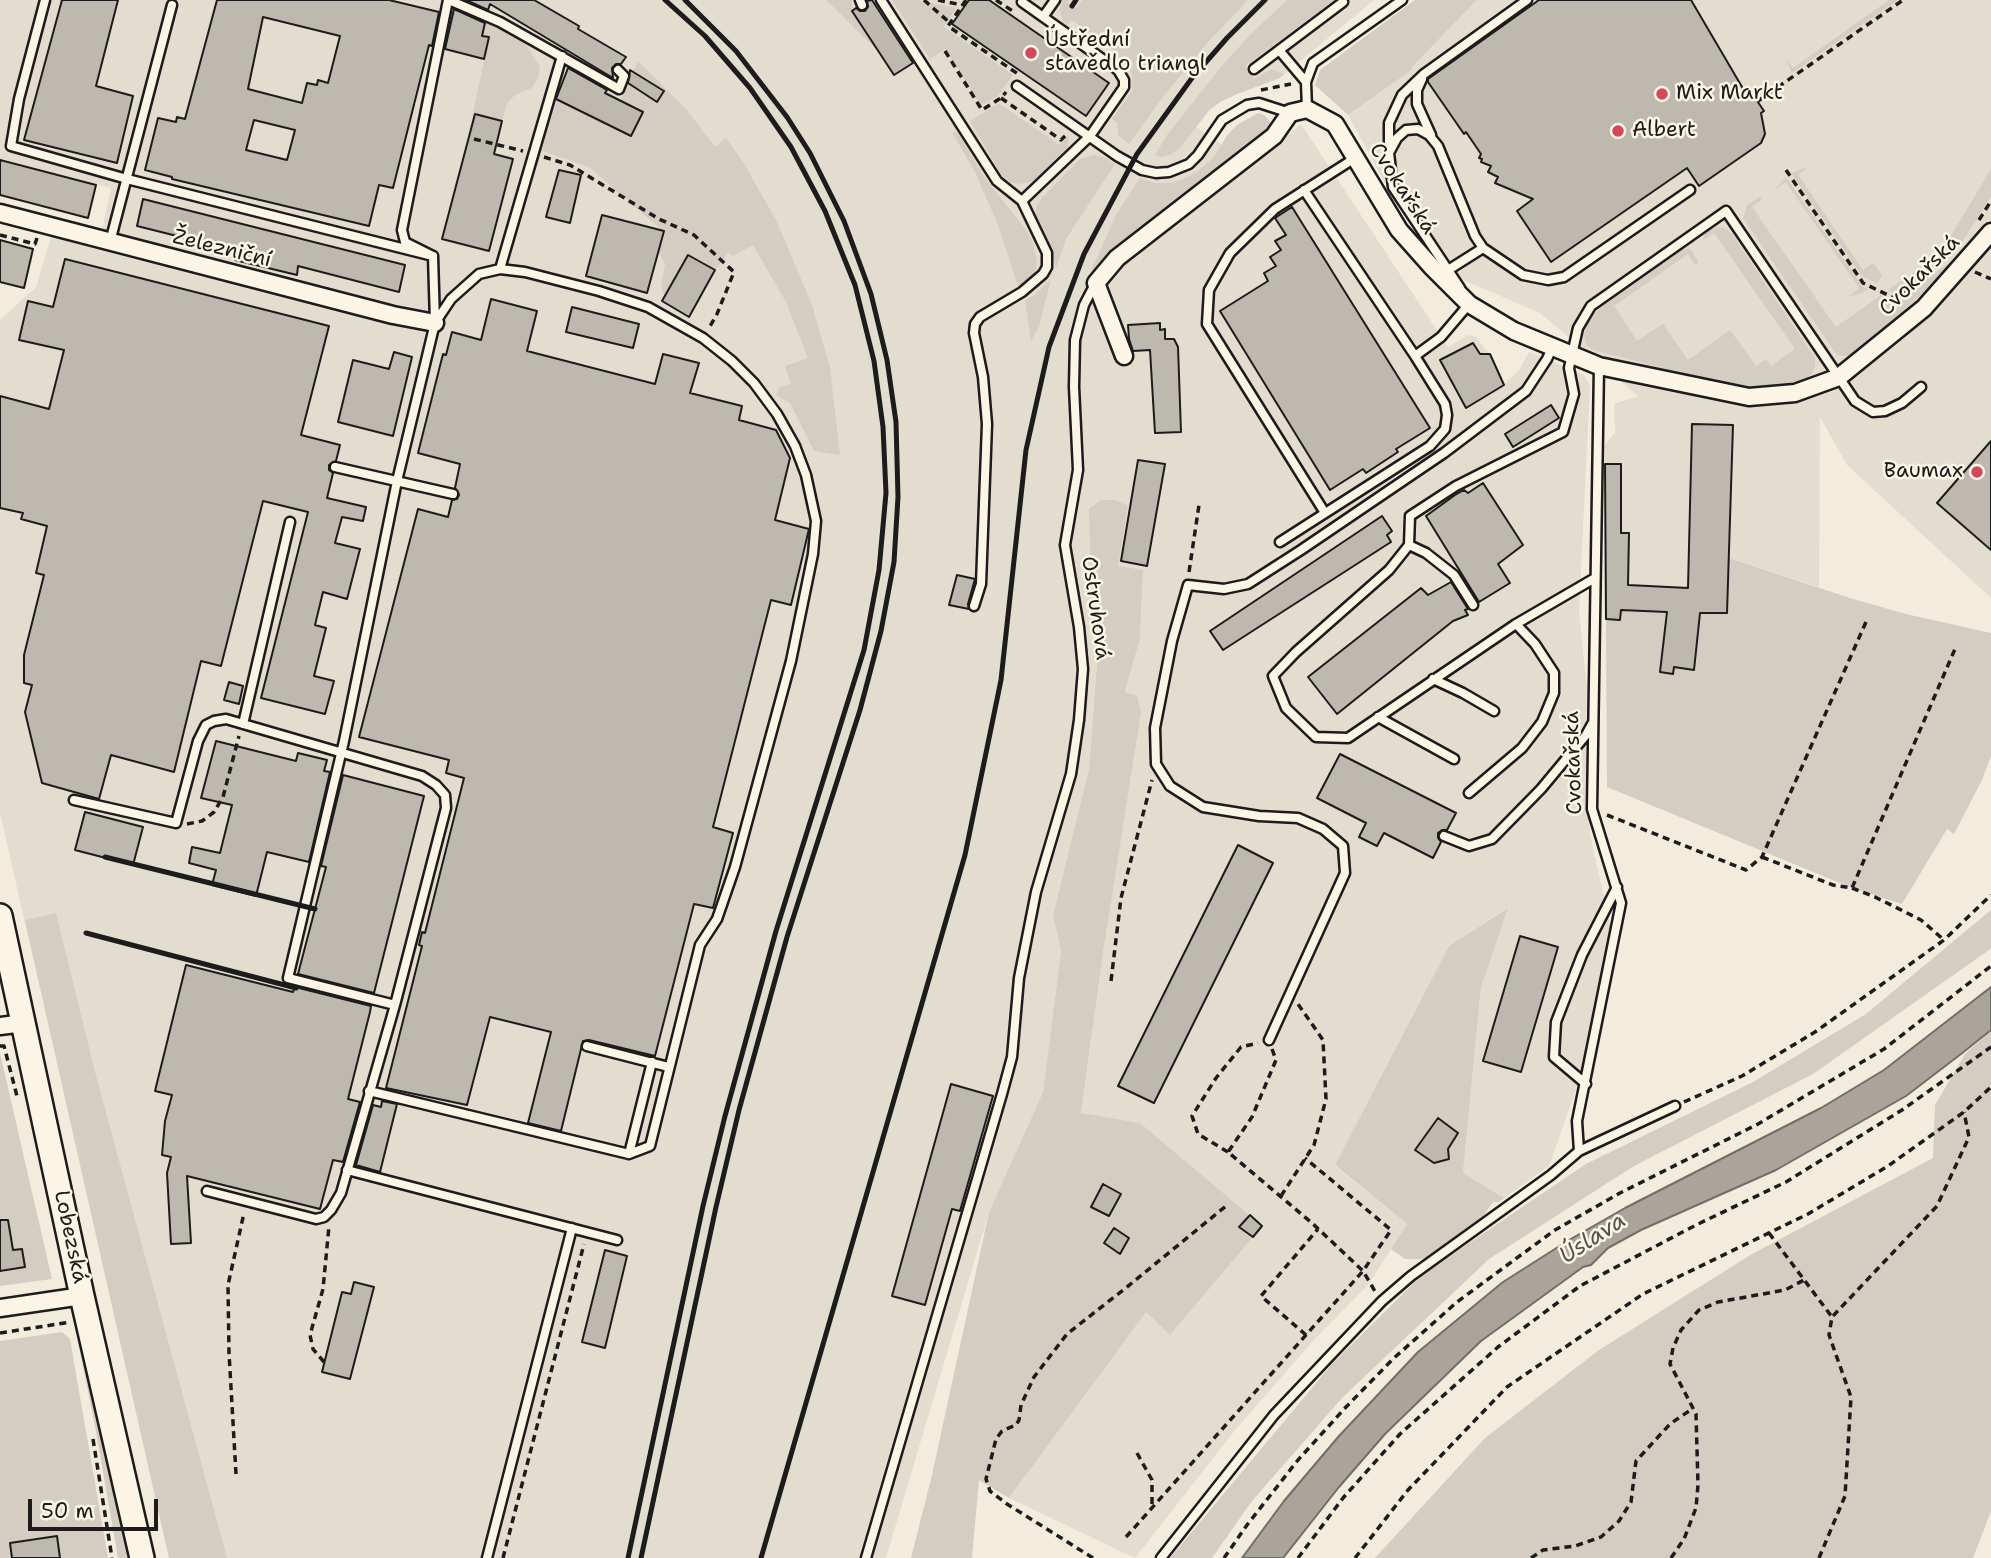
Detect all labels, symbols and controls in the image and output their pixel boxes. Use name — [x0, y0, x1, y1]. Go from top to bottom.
place label: Ústřední stavědlo triangl — [1045, 28, 1206, 78]
marker: Ústřední stavědlo triangl — [1023, 45, 1039, 61]
place label: Mix Markt — [1676, 81, 1783, 107]
marker: Mix Markt — [1654, 86, 1670, 102]
place label: Albert — [1632, 118, 1696, 144]
marker: Albert — [1610, 123, 1626, 139]
street label: Cvokařská — [1363, 139, 1441, 239]
street label: Železniční — [170, 225, 274, 273]
street label: Cvokařská — [1874, 230, 1966, 322]
place label: Baumax — [1884, 459, 1963, 485]
marker: Baumax — [1969, 464, 1985, 480]
street label: Ostruhová — [1075, 555, 1115, 661]
street label: Cvokařská — [1560, 711, 1588, 815]
street label: Lobezská — [48, 1188, 92, 1286]
water label: Úslava — [1555, 1207, 1631, 1271]
scale bar — [32, 1484, 161, 1528]
text: 50 m — [41, 1497, 94, 1525]

